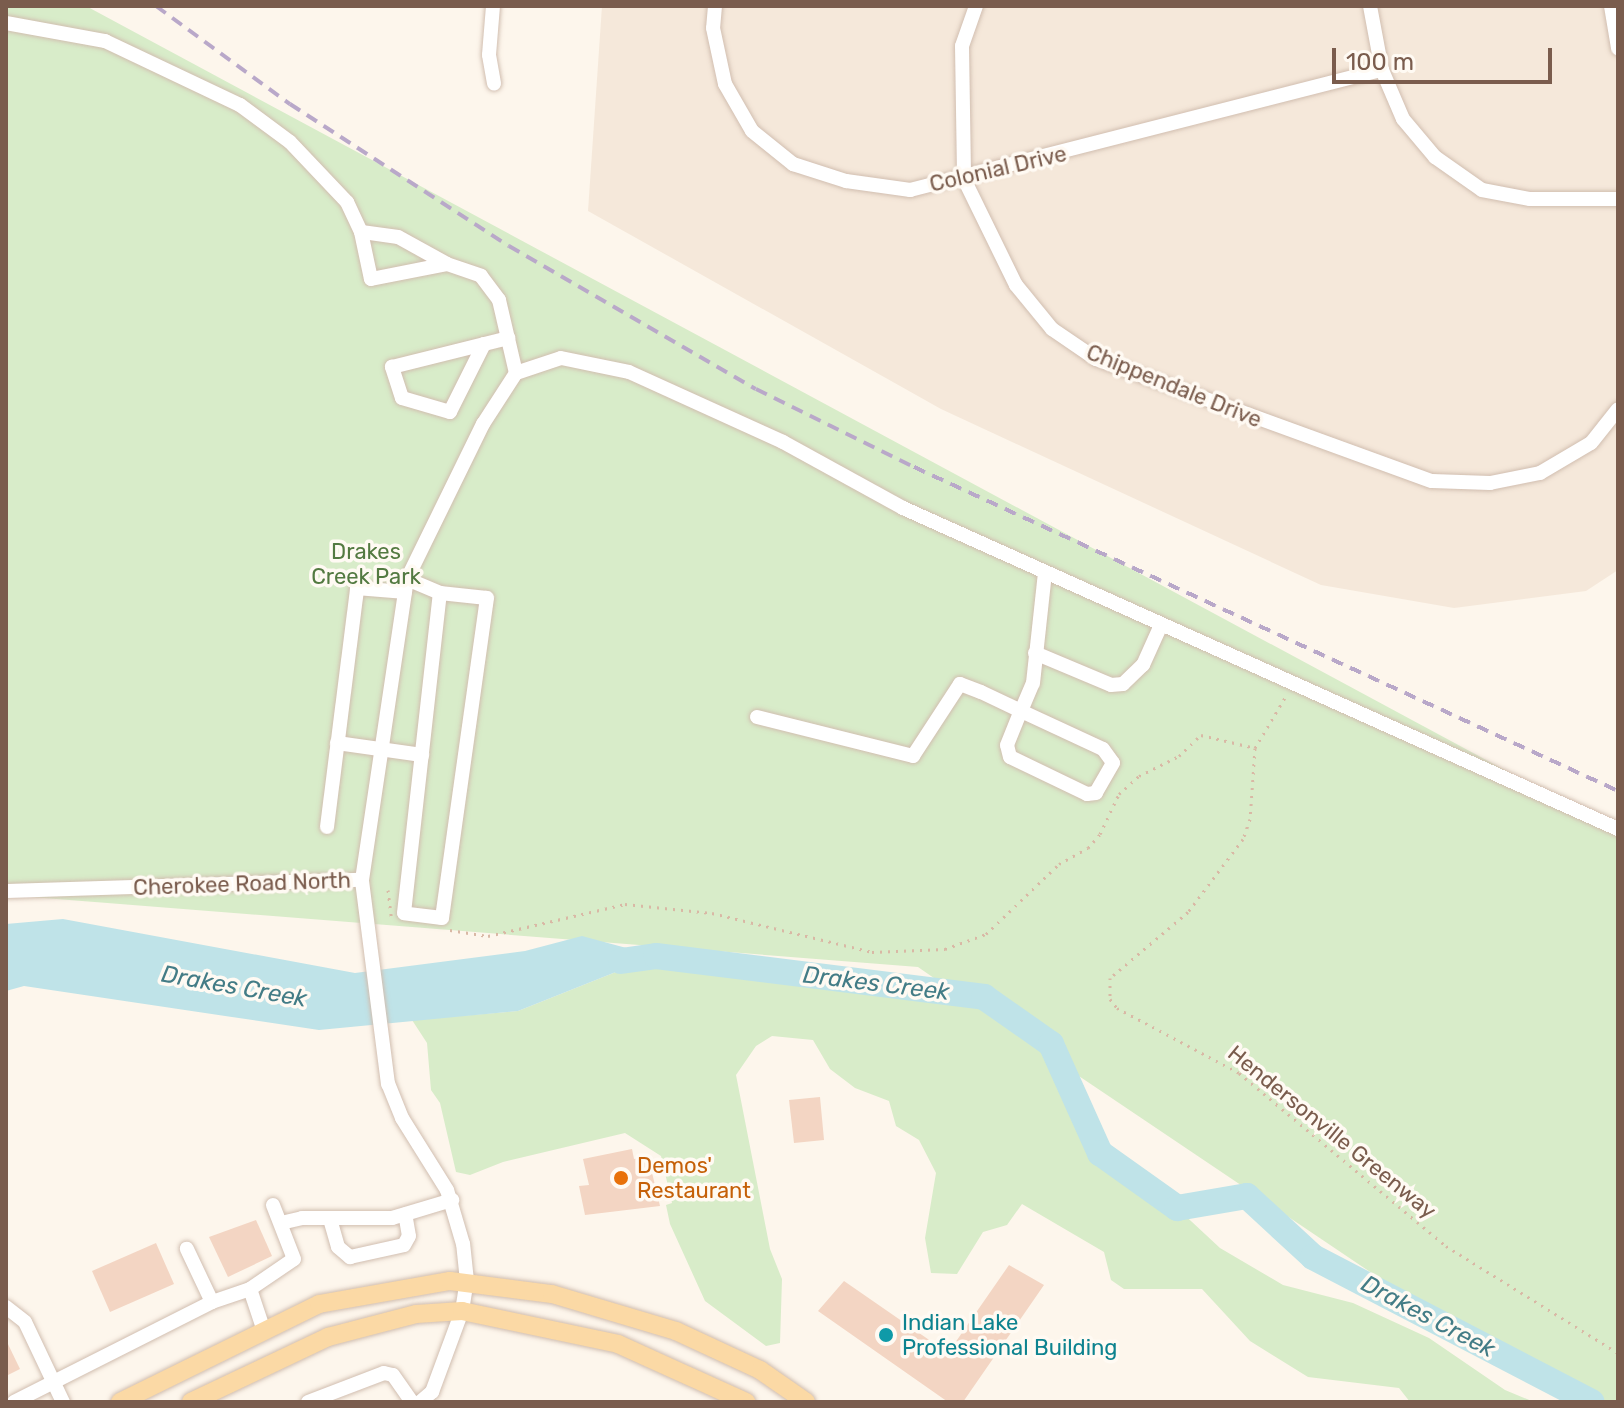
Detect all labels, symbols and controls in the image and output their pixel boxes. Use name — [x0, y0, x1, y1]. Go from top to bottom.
scale bar — [1336, 32, 1556, 82]
text: 100 m — [1346, 48, 1414, 76]
street label: Colonial Drive — [927, 140, 1069, 198]
street label: Chippendale Drive — [1083, 339, 1265, 433]
park label: Drakes Creek Park — [311, 538, 421, 590]
street label: Cherokee Road North — [133, 867, 351, 901]
water label: Drakes Creek — [159, 960, 309, 1014]
water label: Drakes Creek — [801, 961, 951, 1007]
street label: Hendersonville Greenway — [1223, 1040, 1441, 1224]
place label: Demos' Restaurant — [637, 1152, 751, 1204]
marker: Demos' Restaurant — [612, 1169, 630, 1187]
water label: Drakes Creek — [1356, 1270, 1500, 1364]
place label: Indian Lake Professional Building — [902, 1309, 1117, 1360]
marker: Indian Lake Professional Building — [877, 1326, 895, 1344]

